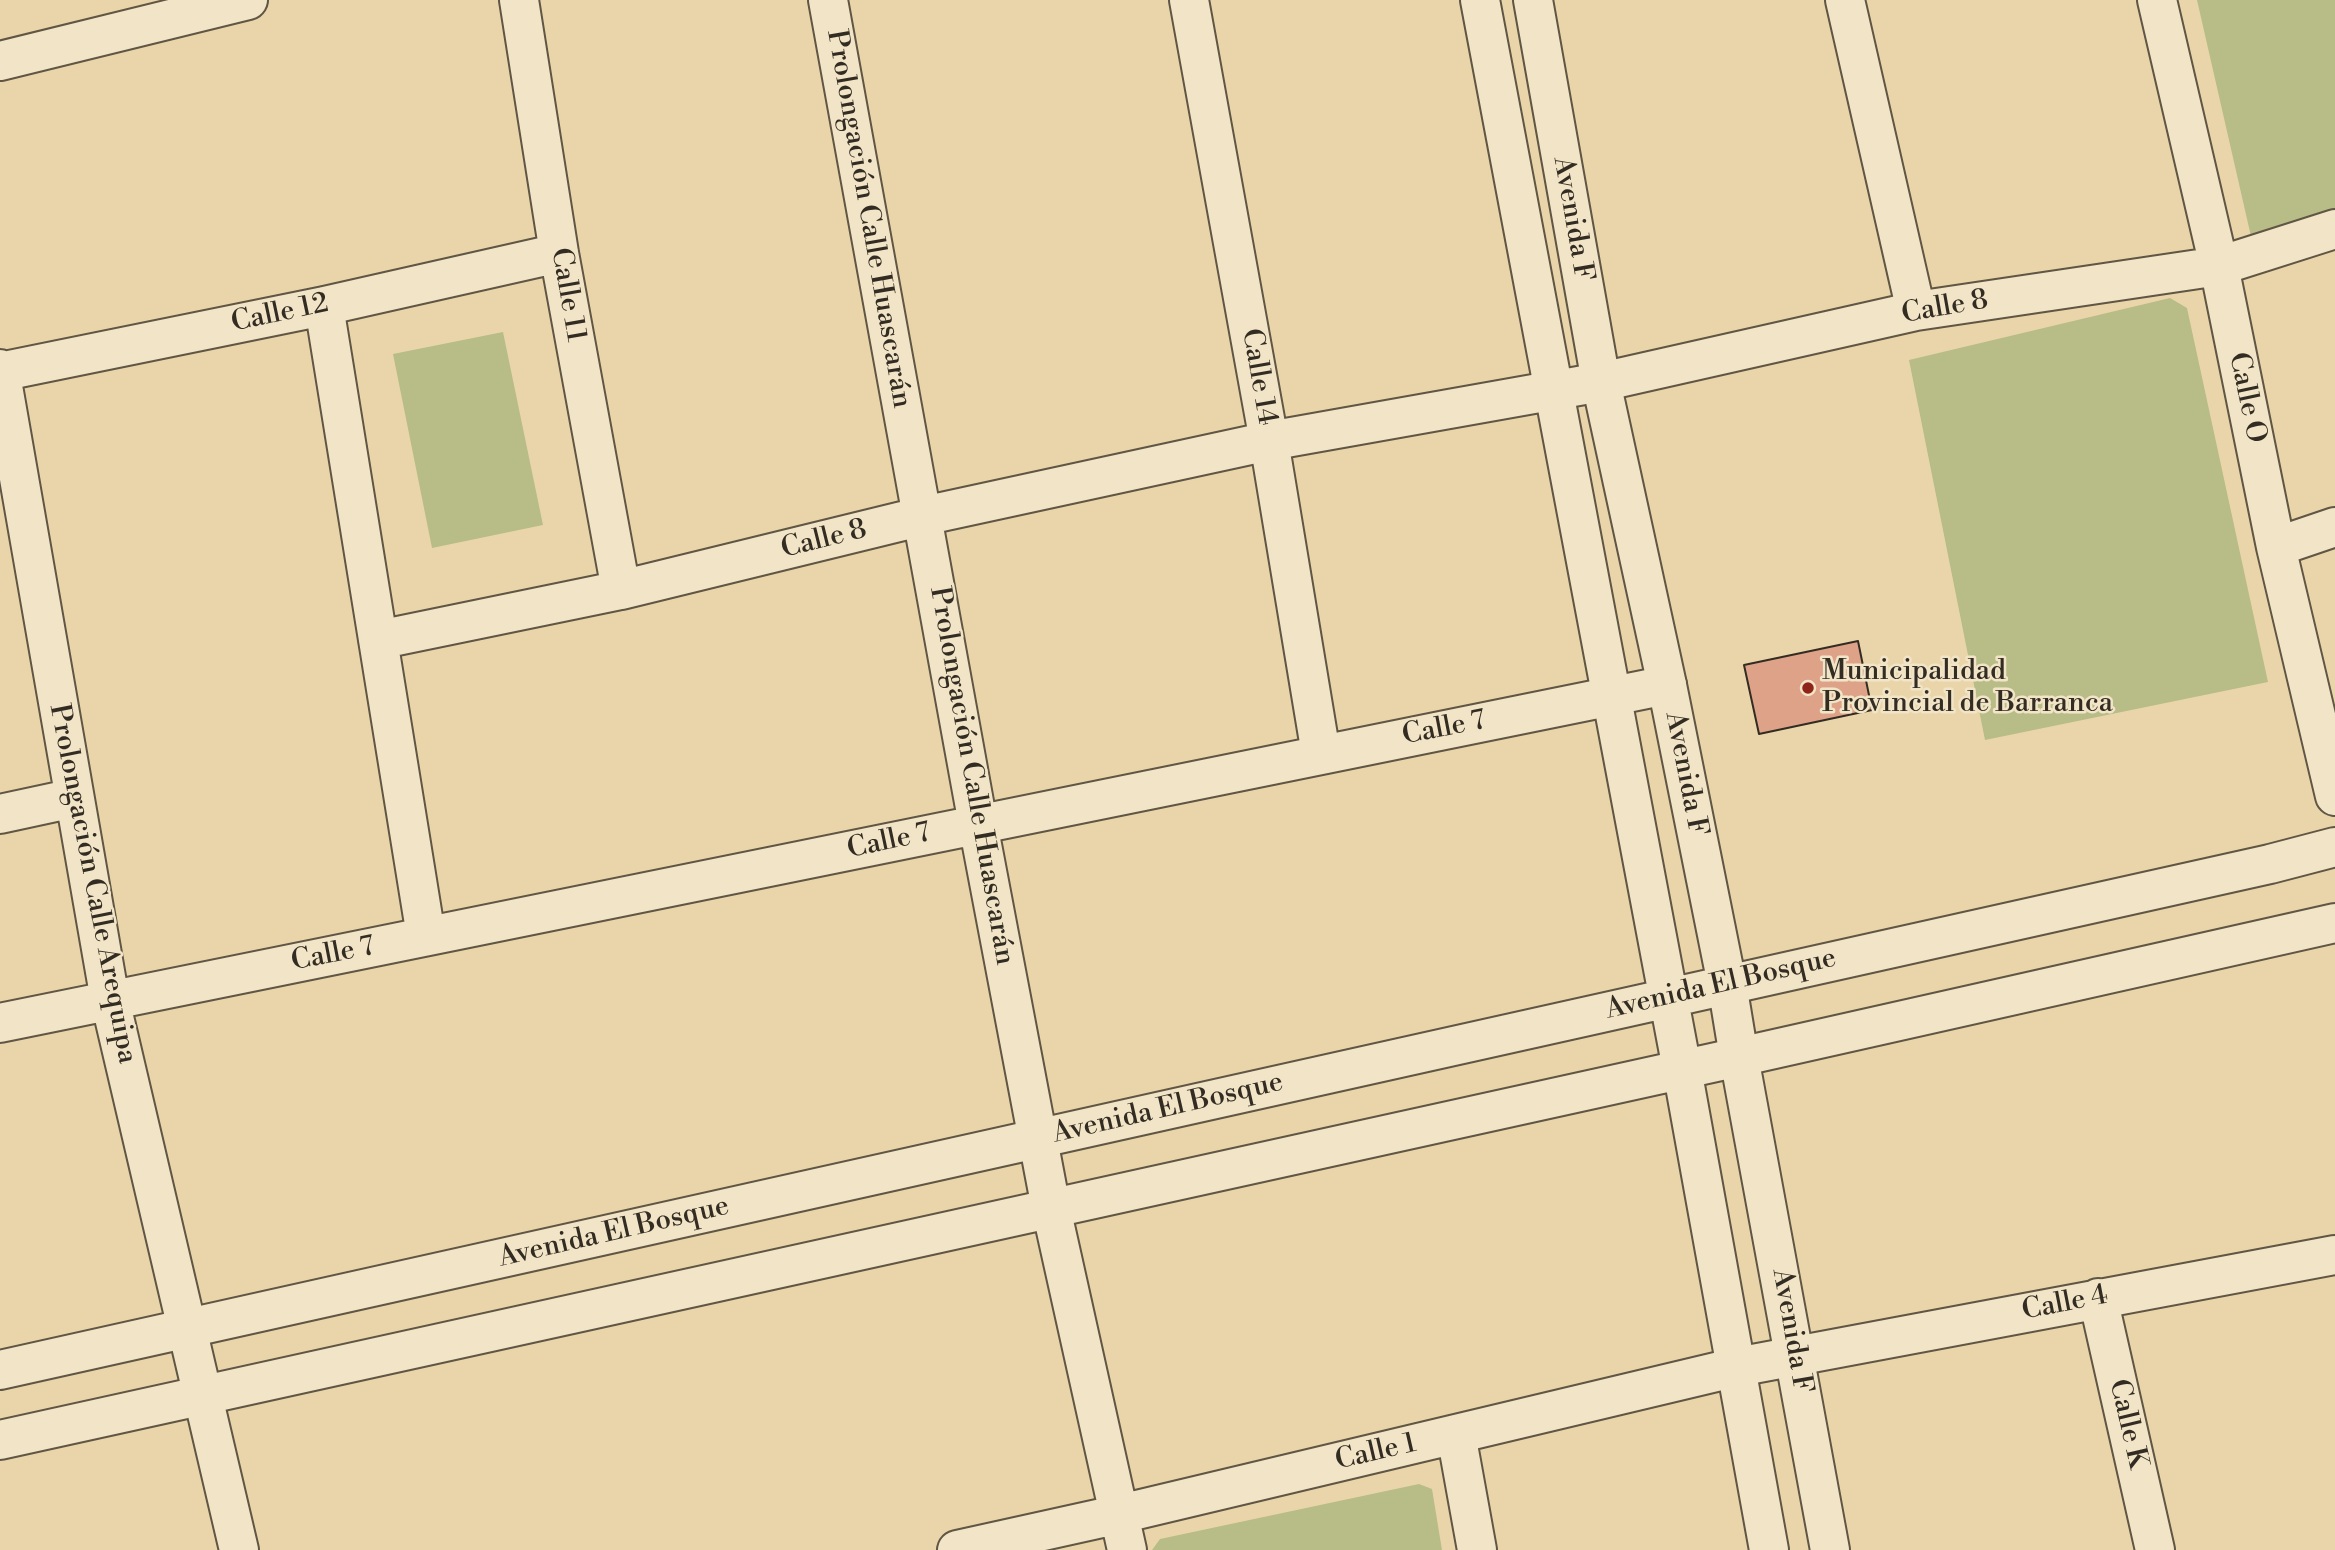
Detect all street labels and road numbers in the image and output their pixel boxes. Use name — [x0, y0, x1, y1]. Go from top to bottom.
street label: Prolongación Calle Huascarán — [818, 27, 918, 411]
street label: Avenida F — [1545, 154, 1599, 284]
street label: Calle 11 — [542, 245, 592, 345]
street label: Calle 8 — [1899, 284, 1991, 332]
street label: Calle 12 — [228, 287, 332, 341]
street label: Calle 14 — [1233, 326, 1283, 428]
street label: Calle O — [2220, 350, 2272, 446]
street label: Calle 8 — [778, 513, 870, 567]
street label: Prolongación Calle Huascarán — [921, 584, 1021, 968]
street label: Prolongación Calle Arequipa — [41, 701, 143, 1067]
street label: Calle 7 — [1400, 704, 1488, 754]
street label: Avenida F — [1657, 709, 1713, 839]
street label: Calle 7 — [844, 817, 934, 867]
street label: Calle 7 — [289, 930, 377, 980]
street label: Avenida El Bosque — [1602, 942, 1840, 1028]
street label: Avenida El Bosque — [1049, 1066, 1287, 1152]
street label: Avenida El Bosque — [495, 1190, 733, 1276]
street label: Avenida F — [1764, 1266, 1818, 1396]
street label: Calle 4 — [2019, 1279, 2111, 1329]
street label: Calle K — [2100, 1376, 2154, 1472]
street label: Calle 1 — [1332, 1427, 1420, 1479]

